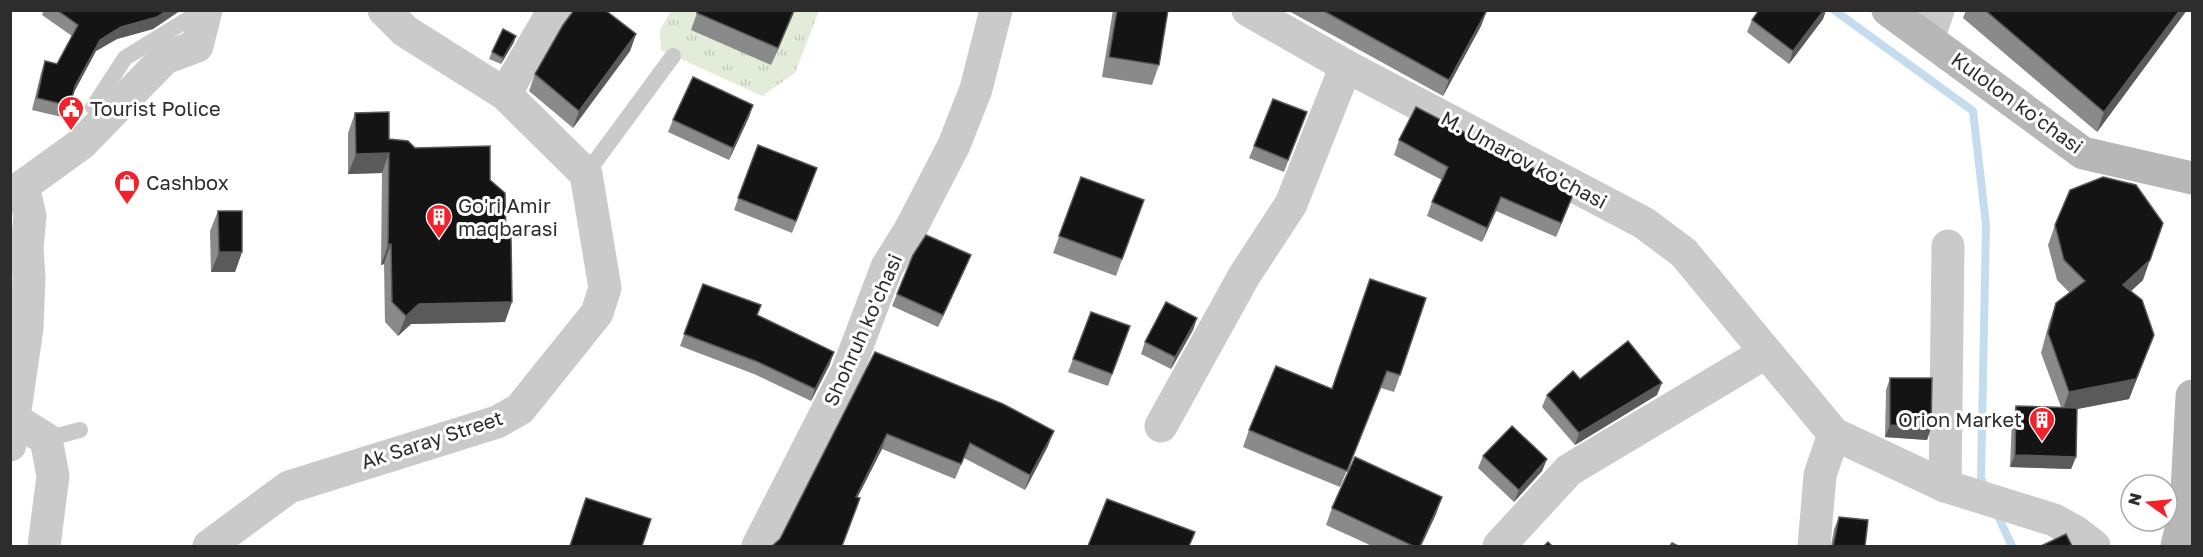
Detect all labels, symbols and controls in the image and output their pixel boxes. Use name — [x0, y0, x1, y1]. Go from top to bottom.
street label: Kulolon ko'chasi — [1947, 46, 2088, 158]
public building icon: Tourist Police — [56, 94, 86, 132]
place label: Tourist Police — [90, 96, 221, 120]
street label: M. Umarov ko'chasi — [1437, 105, 1612, 213]
shop icon: Cashbox — [112, 168, 142, 206]
place label: Cashbox — [146, 170, 229, 194]
place label: Go'ri Amir maqbarasi — [458, 193, 558, 240]
building icon: Go'ri Amir maqbarasi — [424, 202, 454, 240]
street label: Shohruh ko'chasi — [818, 250, 906, 409]
street label: Ak Saray Street — [358, 405, 506, 473]
building icon: Orion Market — [2027, 405, 2057, 443]
place label: Orion Market — [1898, 407, 2022, 431]
north arrow — [2119, 473, 2179, 533]
text: N — [2123, 491, 2146, 508]

